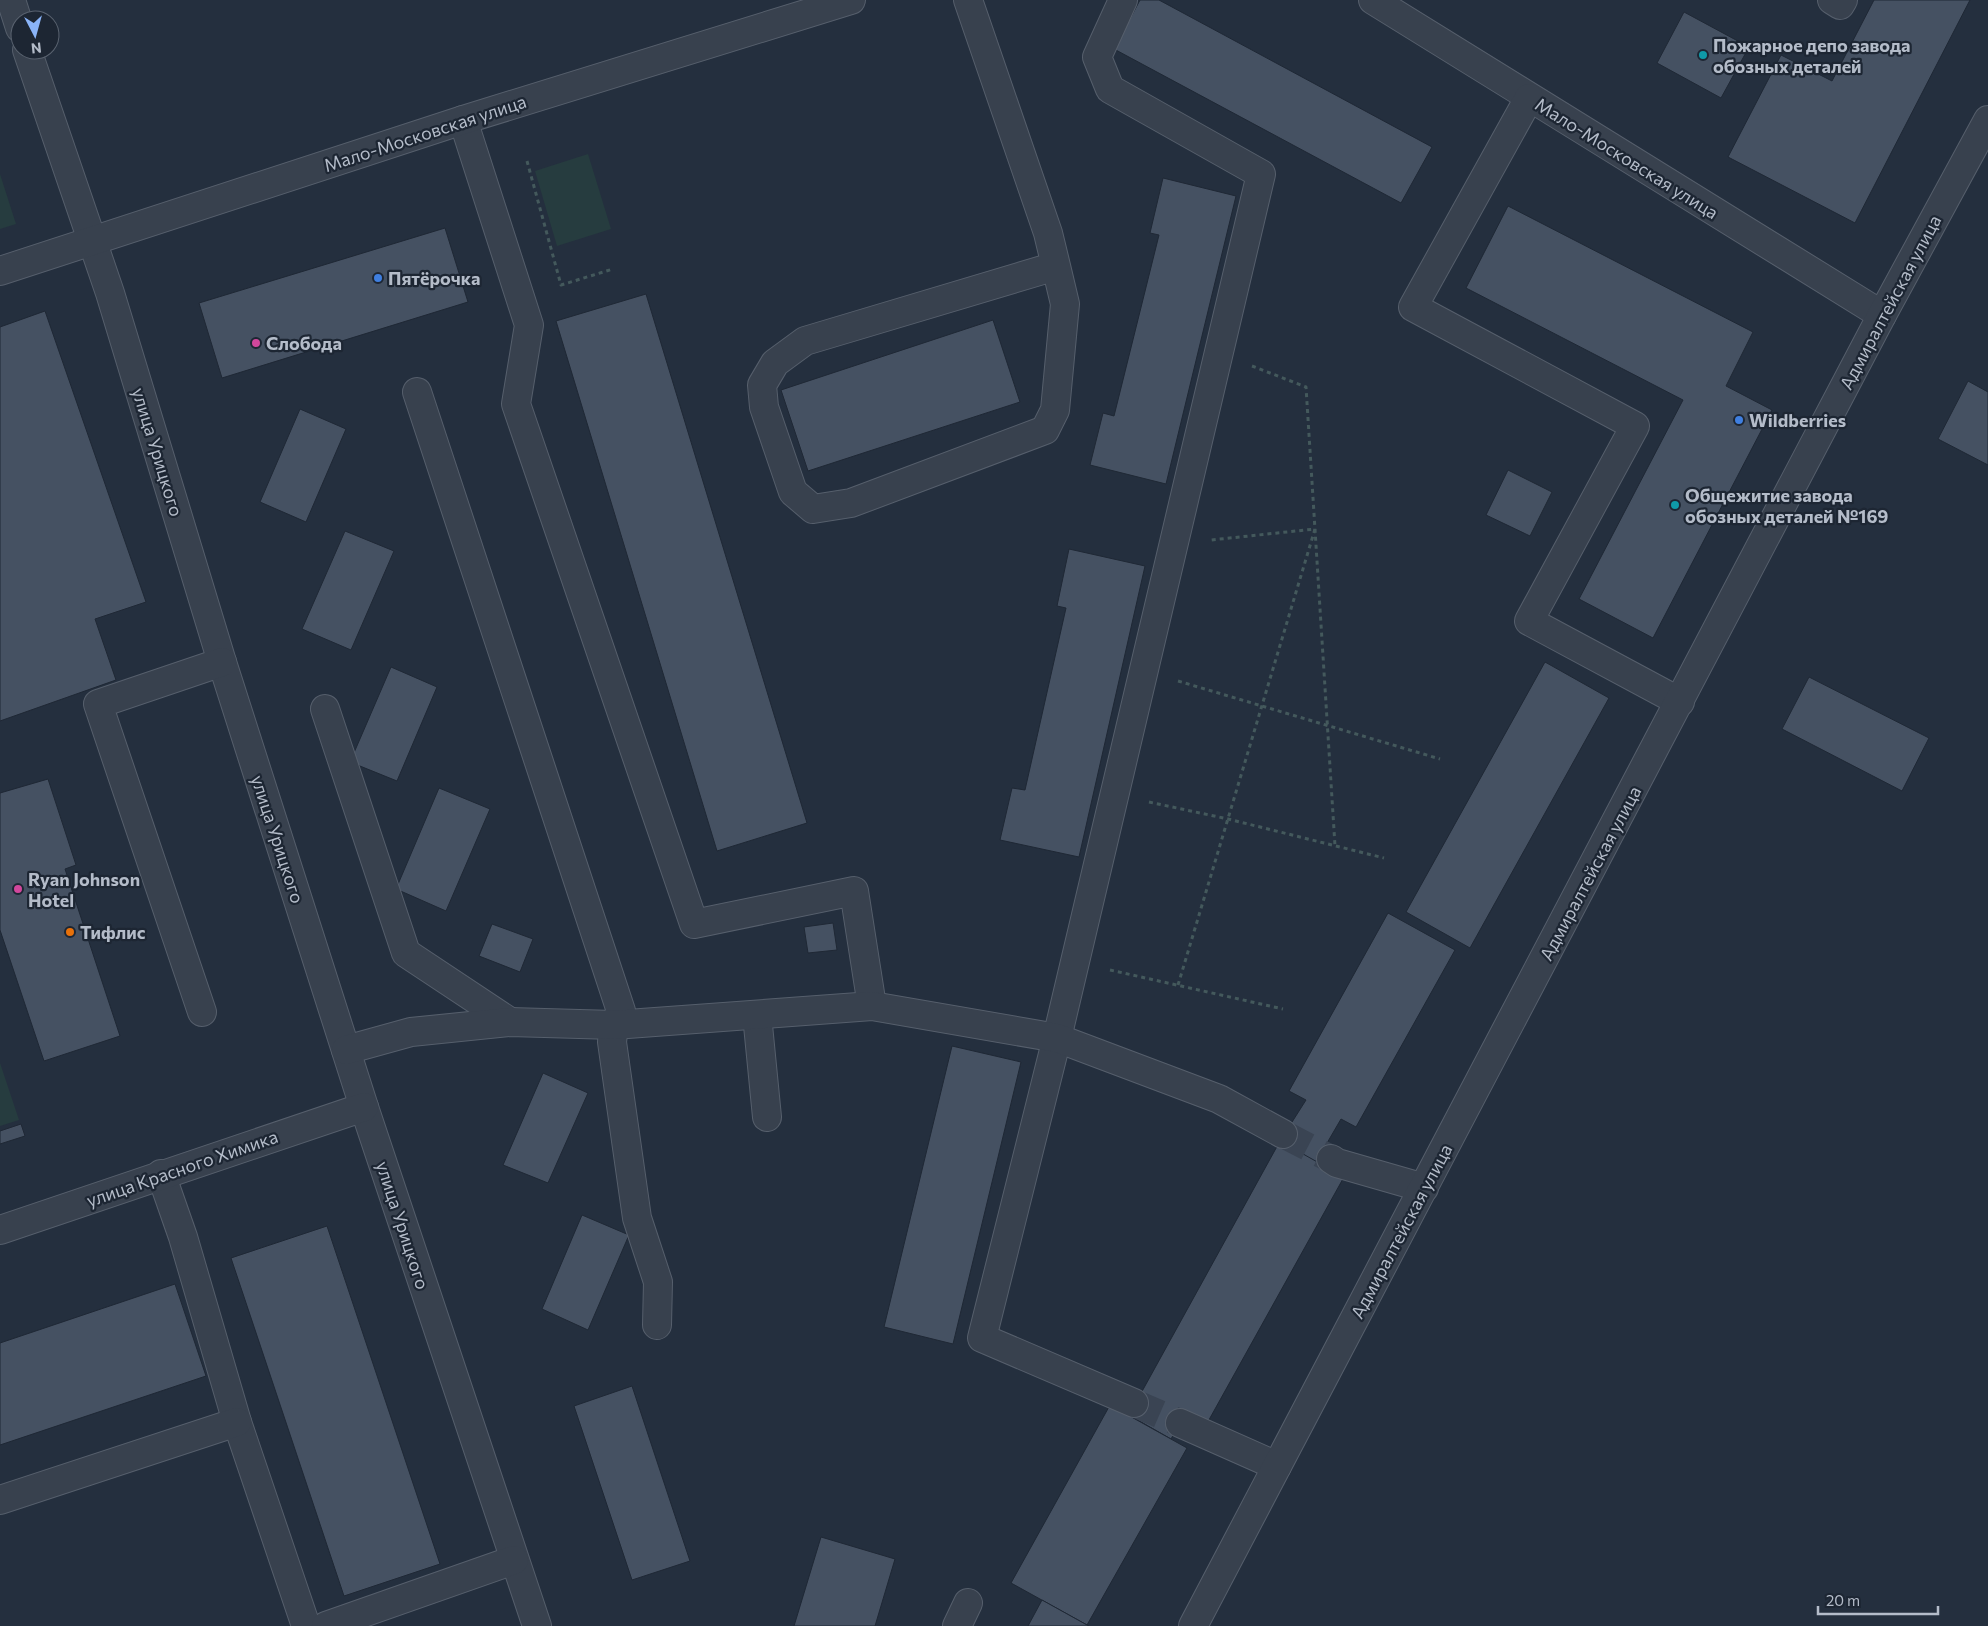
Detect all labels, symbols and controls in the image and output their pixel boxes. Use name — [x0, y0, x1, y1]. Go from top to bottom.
north arrow — [10, 10, 60, 60]
place label: Пожарное депо завода обозных деталей — [1713, 34, 1910, 77]
text: N — [30, 39, 43, 57]
marker: Пожарное депо завода обозных деталей — [1697, 49, 1709, 61]
street label: Мало-Московская улица — [321, 90, 529, 176]
street label: Мало-Московская улица — [1532, 93, 1722, 223]
street label: Адмиралтейская улица — [1835, 211, 1945, 393]
place label: Пятёрочка — [388, 267, 480, 289]
marker: Пятёрочка — [372, 272, 384, 284]
place label: Слобода — [266, 332, 342, 354]
marker: Слобода — [250, 337, 262, 349]
street label: улица Урицкого — [128, 385, 188, 519]
place label: Wildberries — [1749, 409, 1846, 431]
marker: Wildberries — [1733, 414, 1745, 426]
place label: Общежитие завода обозных деталей №169 — [1685, 484, 1888, 527]
marker: Общежитие завода обозных деталей №169 — [1669, 499, 1681, 511]
street label: улица Урицкого — [247, 772, 309, 906]
street label: Адмиралтейская улица — [1535, 782, 1645, 964]
place label: Ryan Johnson Hotel — [28, 868, 140, 911]
marker: Ryan Johnson Hotel — [12, 883, 24, 895]
place label: Тифлис — [80, 921, 146, 943]
marker: Тифлис — [64, 926, 76, 938]
street label: улица Красного Химика — [83, 1125, 281, 1211]
street label: Адмиралтейская улица — [1346, 1140, 1456, 1322]
street label: улица Урицкого — [372, 1158, 434, 1292]
scale bar — [1818, 1584, 1938, 1616]
text: 20 m — [1826, 1591, 1860, 1609]

